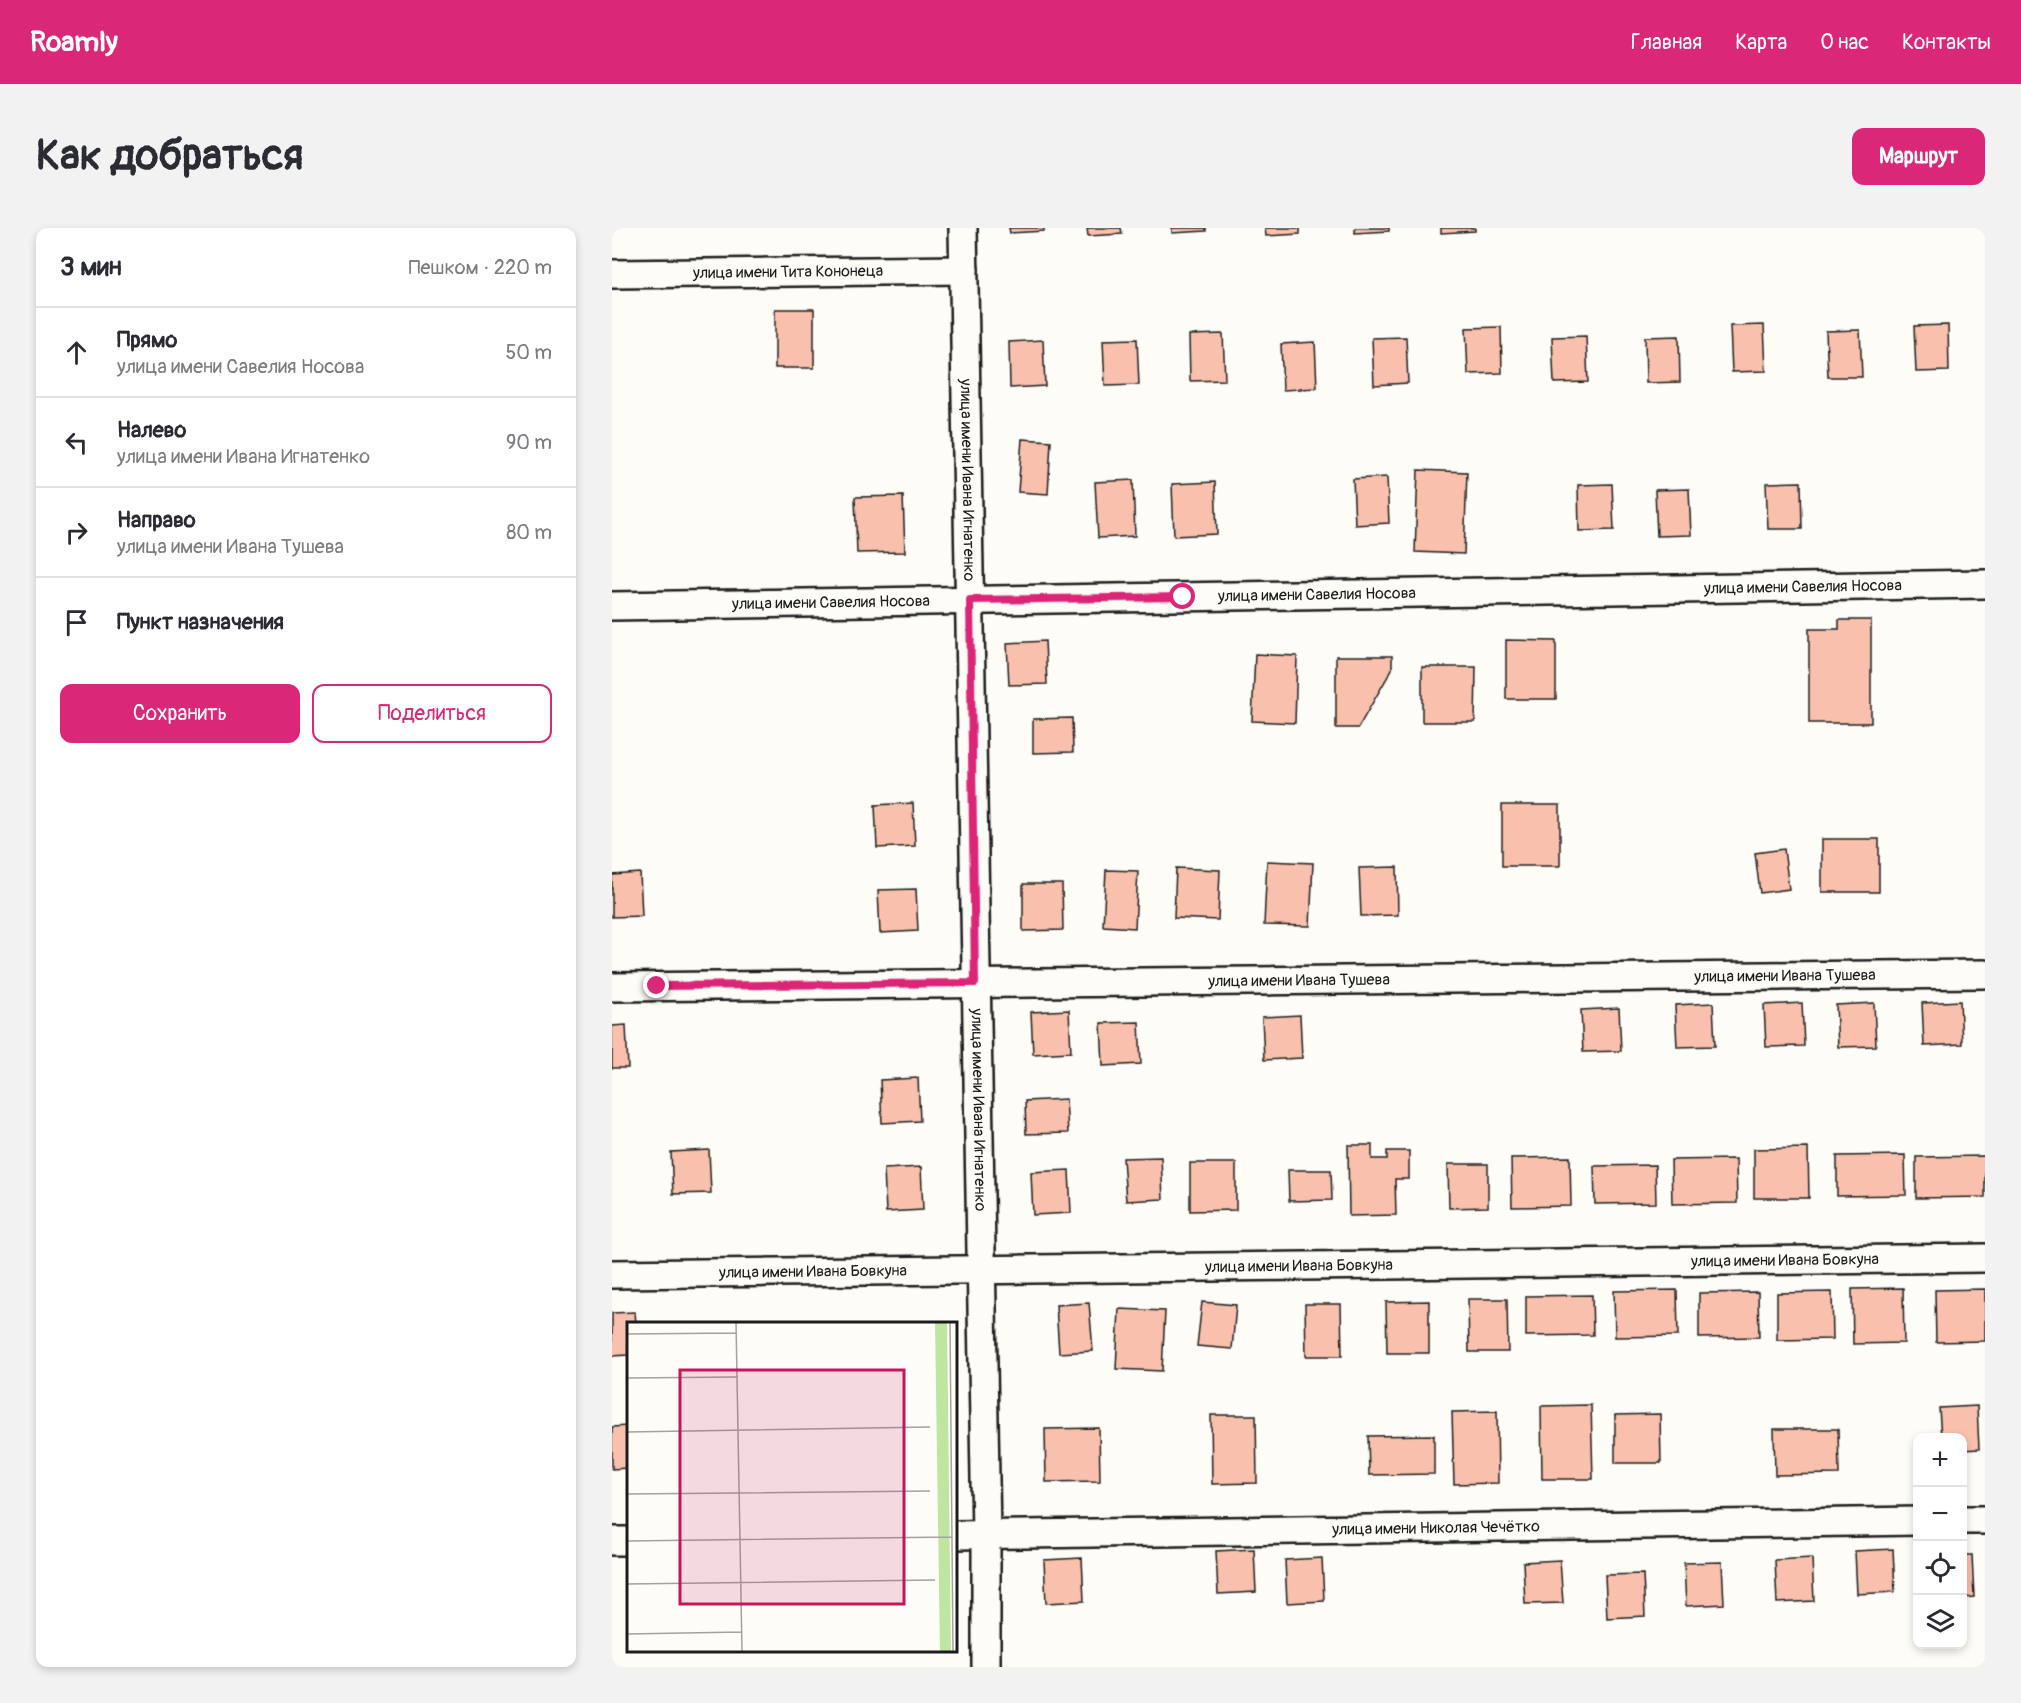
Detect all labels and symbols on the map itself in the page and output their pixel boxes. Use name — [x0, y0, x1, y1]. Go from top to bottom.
street label: улица имени Тита Кононеца — [692, 261, 883, 283]
street label: улица имени Ивана Игнатенко — [956, 377, 979, 582]
street label: улица имени Савелия Носова — [1703, 575, 1902, 599]
route start — [1169, 583, 1195, 609]
street label: улица имени Савелия Носова — [1217, 583, 1416, 606]
street label: улица имени Савелия Носова — [731, 591, 930, 614]
street label: улица имени Ивана Тушева — [1693, 965, 1876, 987]
street label: улица имени Ивана Тушева — [1207, 970, 1390, 991]
route end — [643, 972, 669, 998]
street label: улица имени Ивана Игнатенко — [967, 1007, 990, 1212]
street label: улица имени Ивана Бовкуна — [1690, 1249, 1879, 1271]
street label: улица имени Ивана Бовкуна — [1204, 1255, 1393, 1277]
street label: улица имени Ивана Бовкуна — [718, 1261, 907, 1283]
inset map — [627, 1322, 957, 1652]
street label: улица имени Николая Чечётко — [1331, 1516, 1540, 1540]

